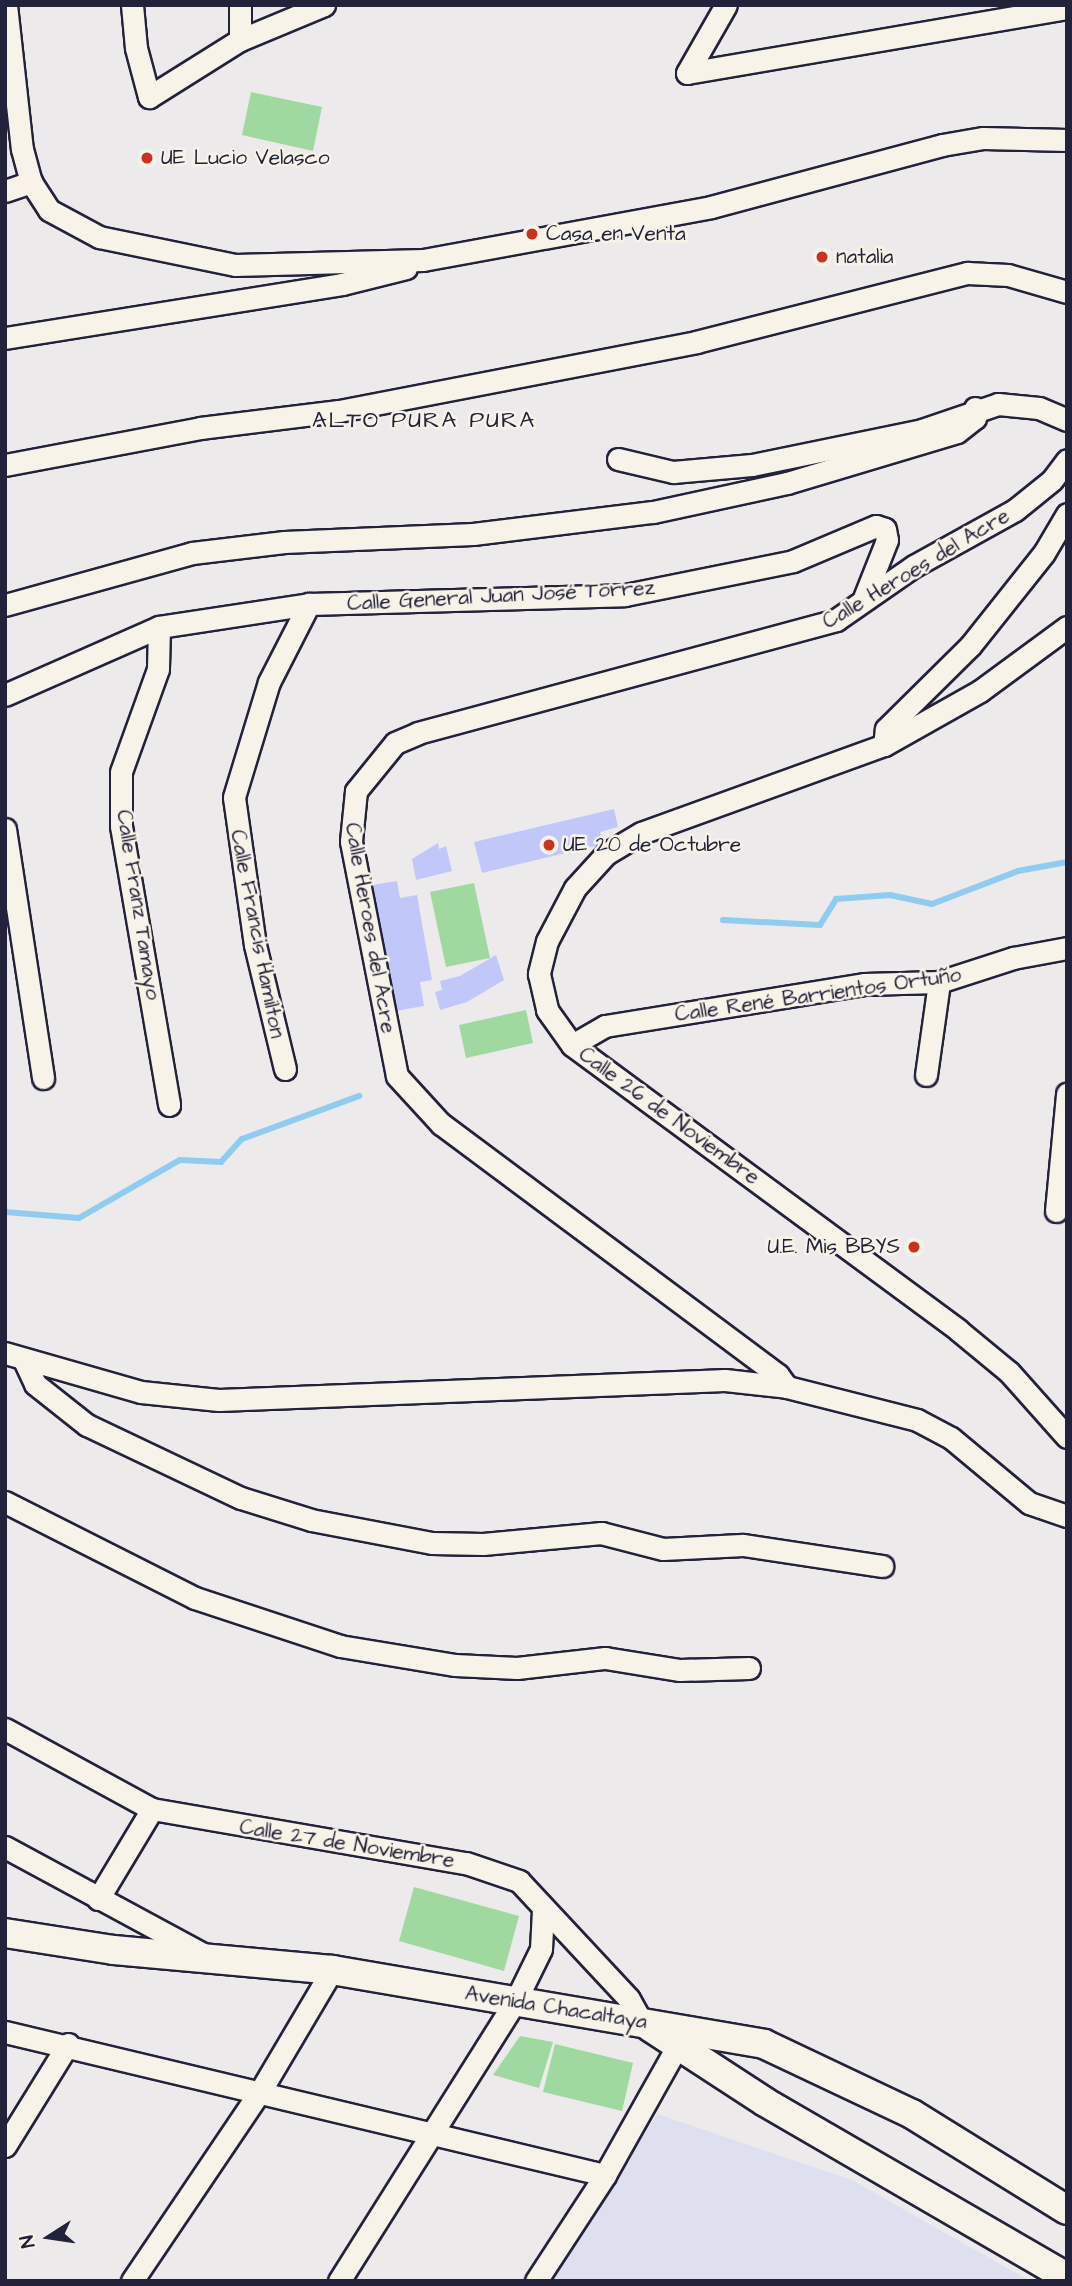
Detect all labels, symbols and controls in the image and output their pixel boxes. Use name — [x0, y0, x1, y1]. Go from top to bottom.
place label: UE Lucio Velasco — [161, 145, 330, 171]
marker: UE Lucio Velasco — [139, 150, 155, 166]
place label: Casa en Venta — [546, 221, 686, 247]
marker: Casa en Venta — [524, 226, 540, 242]
place label: natalia — [836, 244, 894, 270]
marker: natalia — [814, 249, 830, 265]
district label: ALTO PURA PURA — [314, 406, 534, 434]
street label: Calle Heroes del Acre — [818, 503, 1014, 635]
street label: Calle General Juan José Torrez — [346, 575, 656, 617]
street label: Calle Franz Tamayo — [111, 808, 165, 1002]
street label: Calle Heroes del Acre — [339, 821, 401, 1035]
street label: Calle Francis Hamilton — [224, 828, 290, 1040]
place label: UE 20 de Octubre — [563, 832, 741, 858]
marker: UE 20 de Octubre — [541, 837, 557, 853]
street label: Calle René Barrientos Ortuño — [673, 962, 963, 1028]
street label: Calle 26 de Noviembre — [574, 1042, 764, 1190]
place label: U.E. Mis BBYS — [767, 1234, 900, 1260]
marker: U.E. Mis BBYS — [906, 1239, 922, 1255]
street label: Calle 27 de Noviembre — [238, 1815, 456, 1873]
street label: Avenida Chacaltaya — [463, 1981, 649, 2035]
north arrow — [14, 2202, 84, 2272]
text: N — [14, 2233, 42, 2250]

